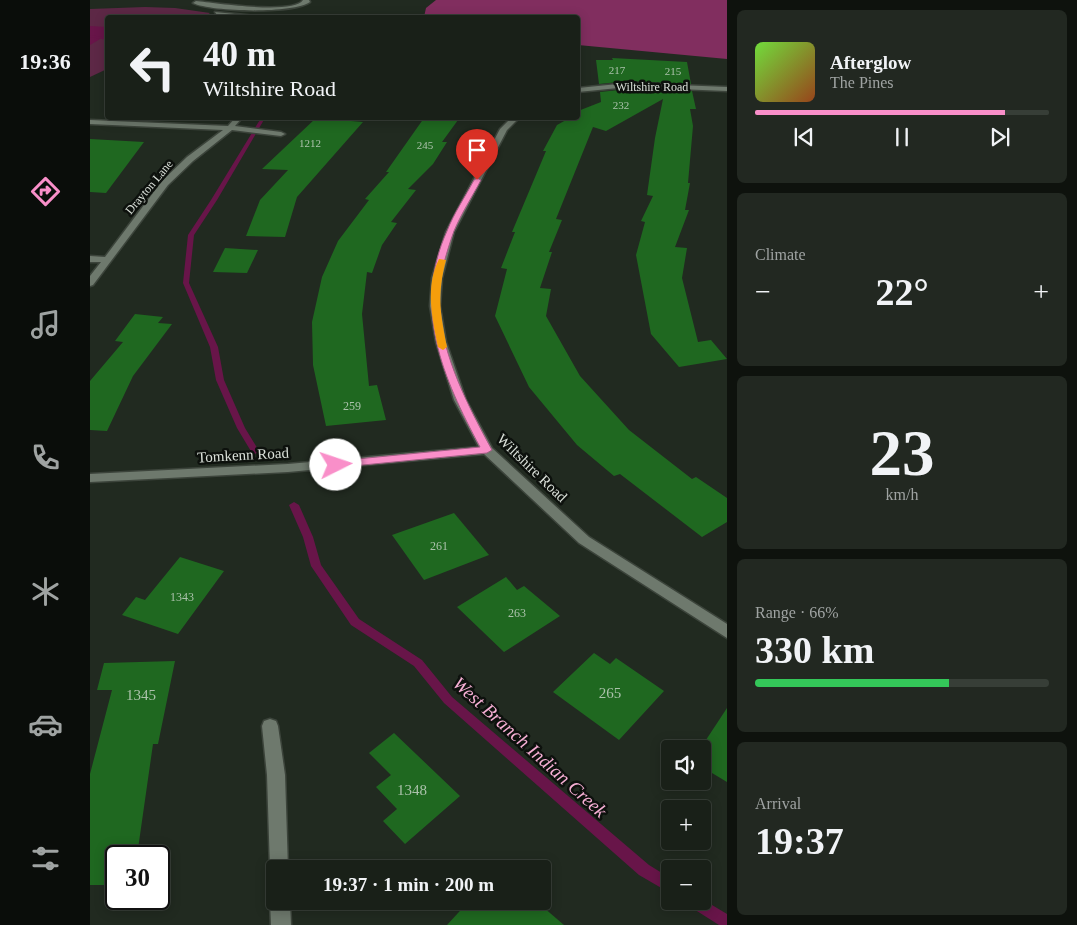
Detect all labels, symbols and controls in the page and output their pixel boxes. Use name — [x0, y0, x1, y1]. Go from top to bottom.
icon: left — [120, 35, 185, 100]
text: 40 m — [203, 35, 276, 74]
text: 19:36 — [19, 49, 71, 74]
text: Afterglow — [830, 52, 911, 73]
house number: 217 — [609, 64, 626, 76]
house number: 215 — [665, 65, 682, 77]
text: The Pines — [830, 74, 894, 91]
text: Wiltshire Road — [203, 76, 336, 101]
street label: Wiltshire Road — [616, 80, 688, 94]
house number: 232 — [613, 99, 629, 111]
icon: previous — [790, 123, 818, 151]
icon: pause — [888, 123, 916, 151]
icon: next — [986, 123, 1014, 151]
pin — [456, 129, 498, 180]
icon: arrive — [463, 136, 491, 164]
house number: 1212 — [299, 137, 321, 149]
house number: 245 — [417, 139, 434, 151]
street label: Drayton Lane — [122, 157, 176, 217]
icon: directions — [28, 174, 63, 209]
text: Climate — [755, 246, 806, 263]
text: 22° — [875, 271, 929, 313]
text: − — [755, 276, 771, 307]
text: + — [1033, 276, 1049, 307]
icon: music — [28, 307, 63, 342]
house number: 259 — [343, 399, 361, 413]
text: 23 — [870, 417, 935, 489]
street label: Wiltshire Road — [494, 431, 571, 506]
position arrow — [309, 438, 361, 490]
icon: phone — [28, 440, 63, 475]
street label: Tomkenn Road — [197, 445, 290, 465]
text: km/h — [886, 486, 918, 503]
house number: 261 — [430, 539, 448, 553]
icon: climate — [28, 574, 63, 609]
house number: 1343 — [170, 590, 194, 604]
text: Range · 66% — [755, 604, 839, 621]
house number: 263 — [508, 606, 526, 620]
text: 330 km — [755, 629, 874, 671]
water label: West Branch Indian Creek — [449, 672, 612, 822]
house number: 265 — [599, 685, 621, 701]
house number: 1345 — [126, 687, 156, 703]
icon: car — [28, 707, 63, 742]
map controls — [661, 740, 711, 910]
button: sound — [661, 740, 711, 790]
house number: 1348 — [397, 782, 427, 798]
text: Arrival — [755, 795, 801, 812]
button: + — [661, 800, 711, 850]
text: 19:37 — [755, 820, 844, 862]
icon: filters — [28, 841, 63, 876]
speed limit sign: 30 — [105, 845, 170, 910]
button: − — [661, 860, 711, 910]
text: 19:37 · 1 min · 200 m — [323, 874, 494, 895]

